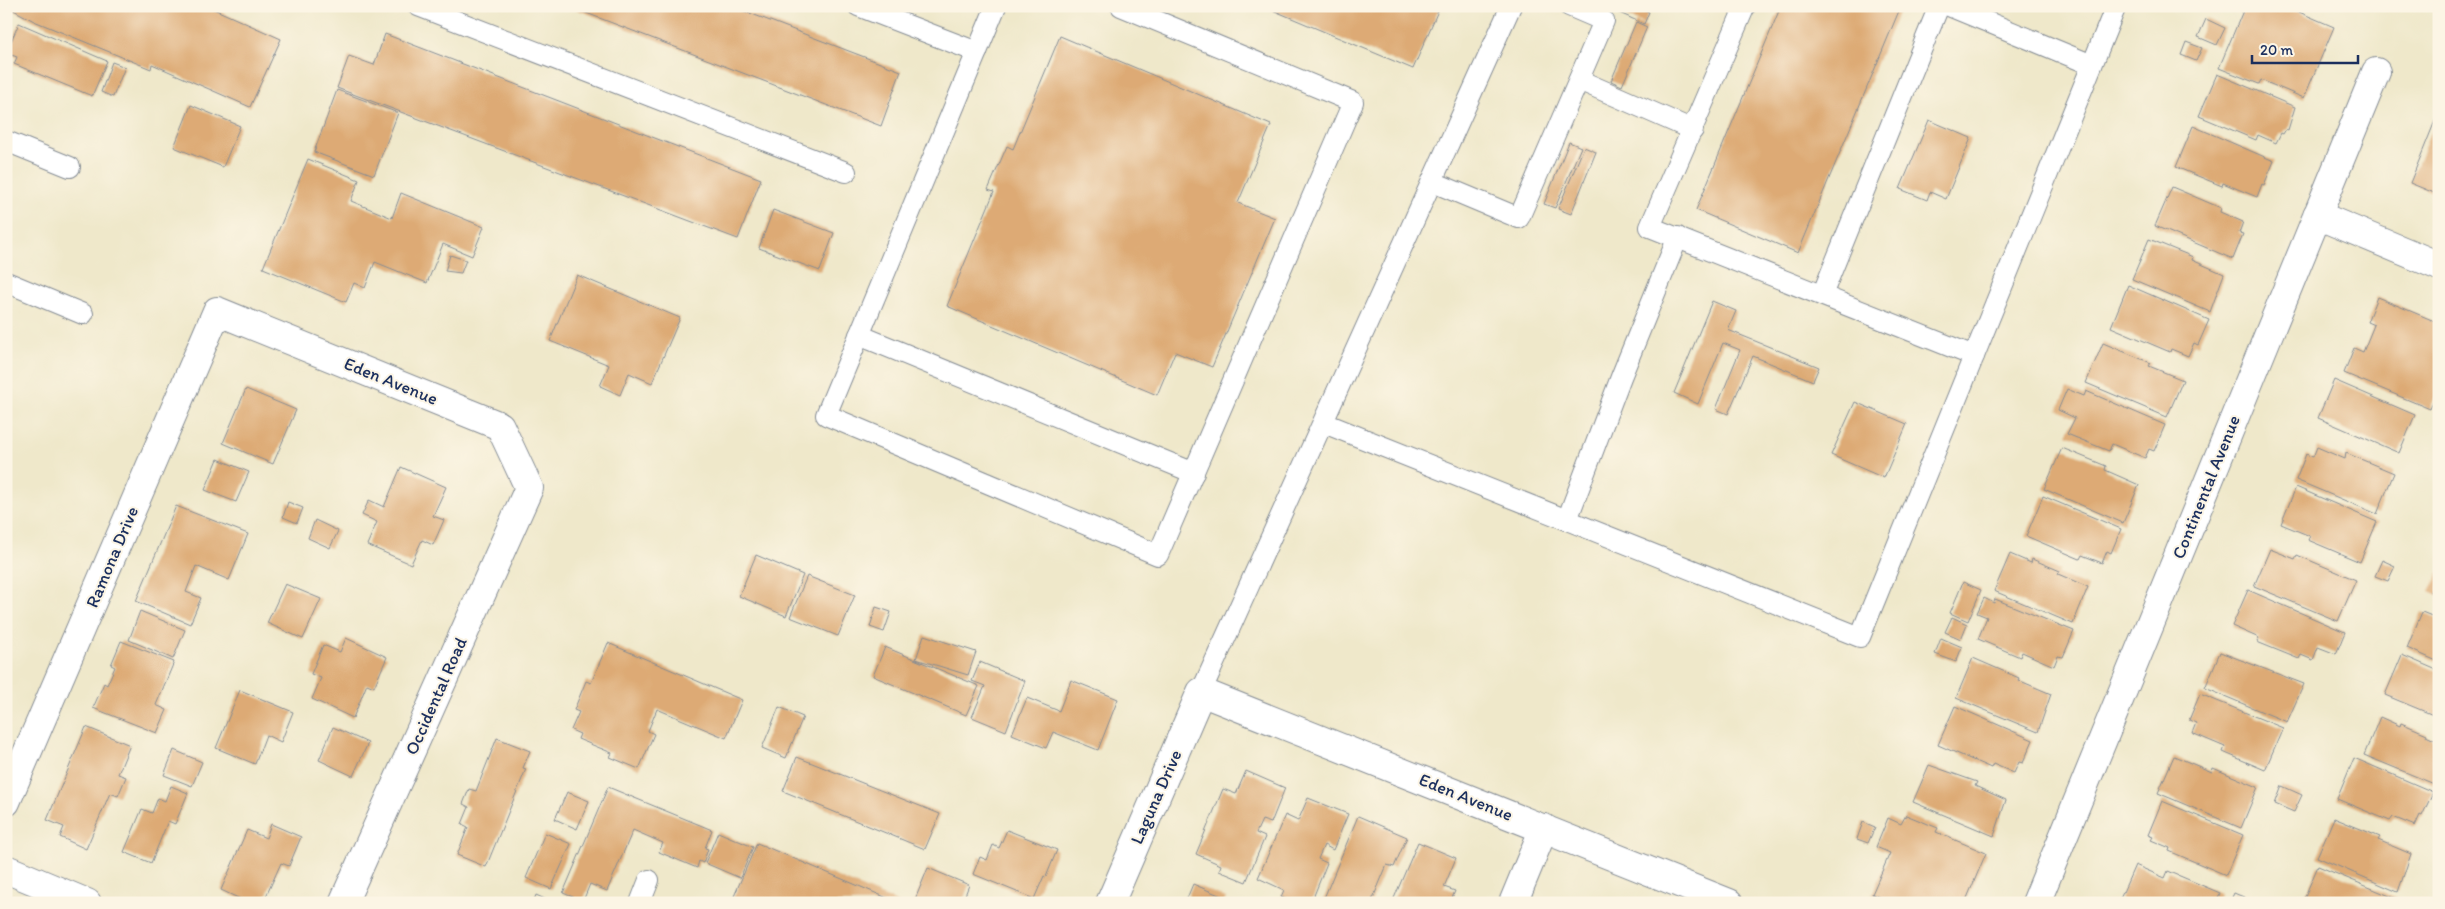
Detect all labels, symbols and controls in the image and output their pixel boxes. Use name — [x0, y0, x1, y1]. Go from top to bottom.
scale bar — [2252, 32, 2359, 64]
text: 20 m — [2260, 41, 2294, 59]
street label: Eden Avenue — [341, 352, 441, 410]
street label: Continental Avenue — [2167, 412, 2245, 562]
street label: Ramona Drive — [81, 503, 143, 611]
street label: Occidental Road — [400, 634, 472, 758]
street label: Laguna Drive — [1125, 746, 1187, 848]
street label: Eden Avenue — [1416, 768, 1516, 826]

